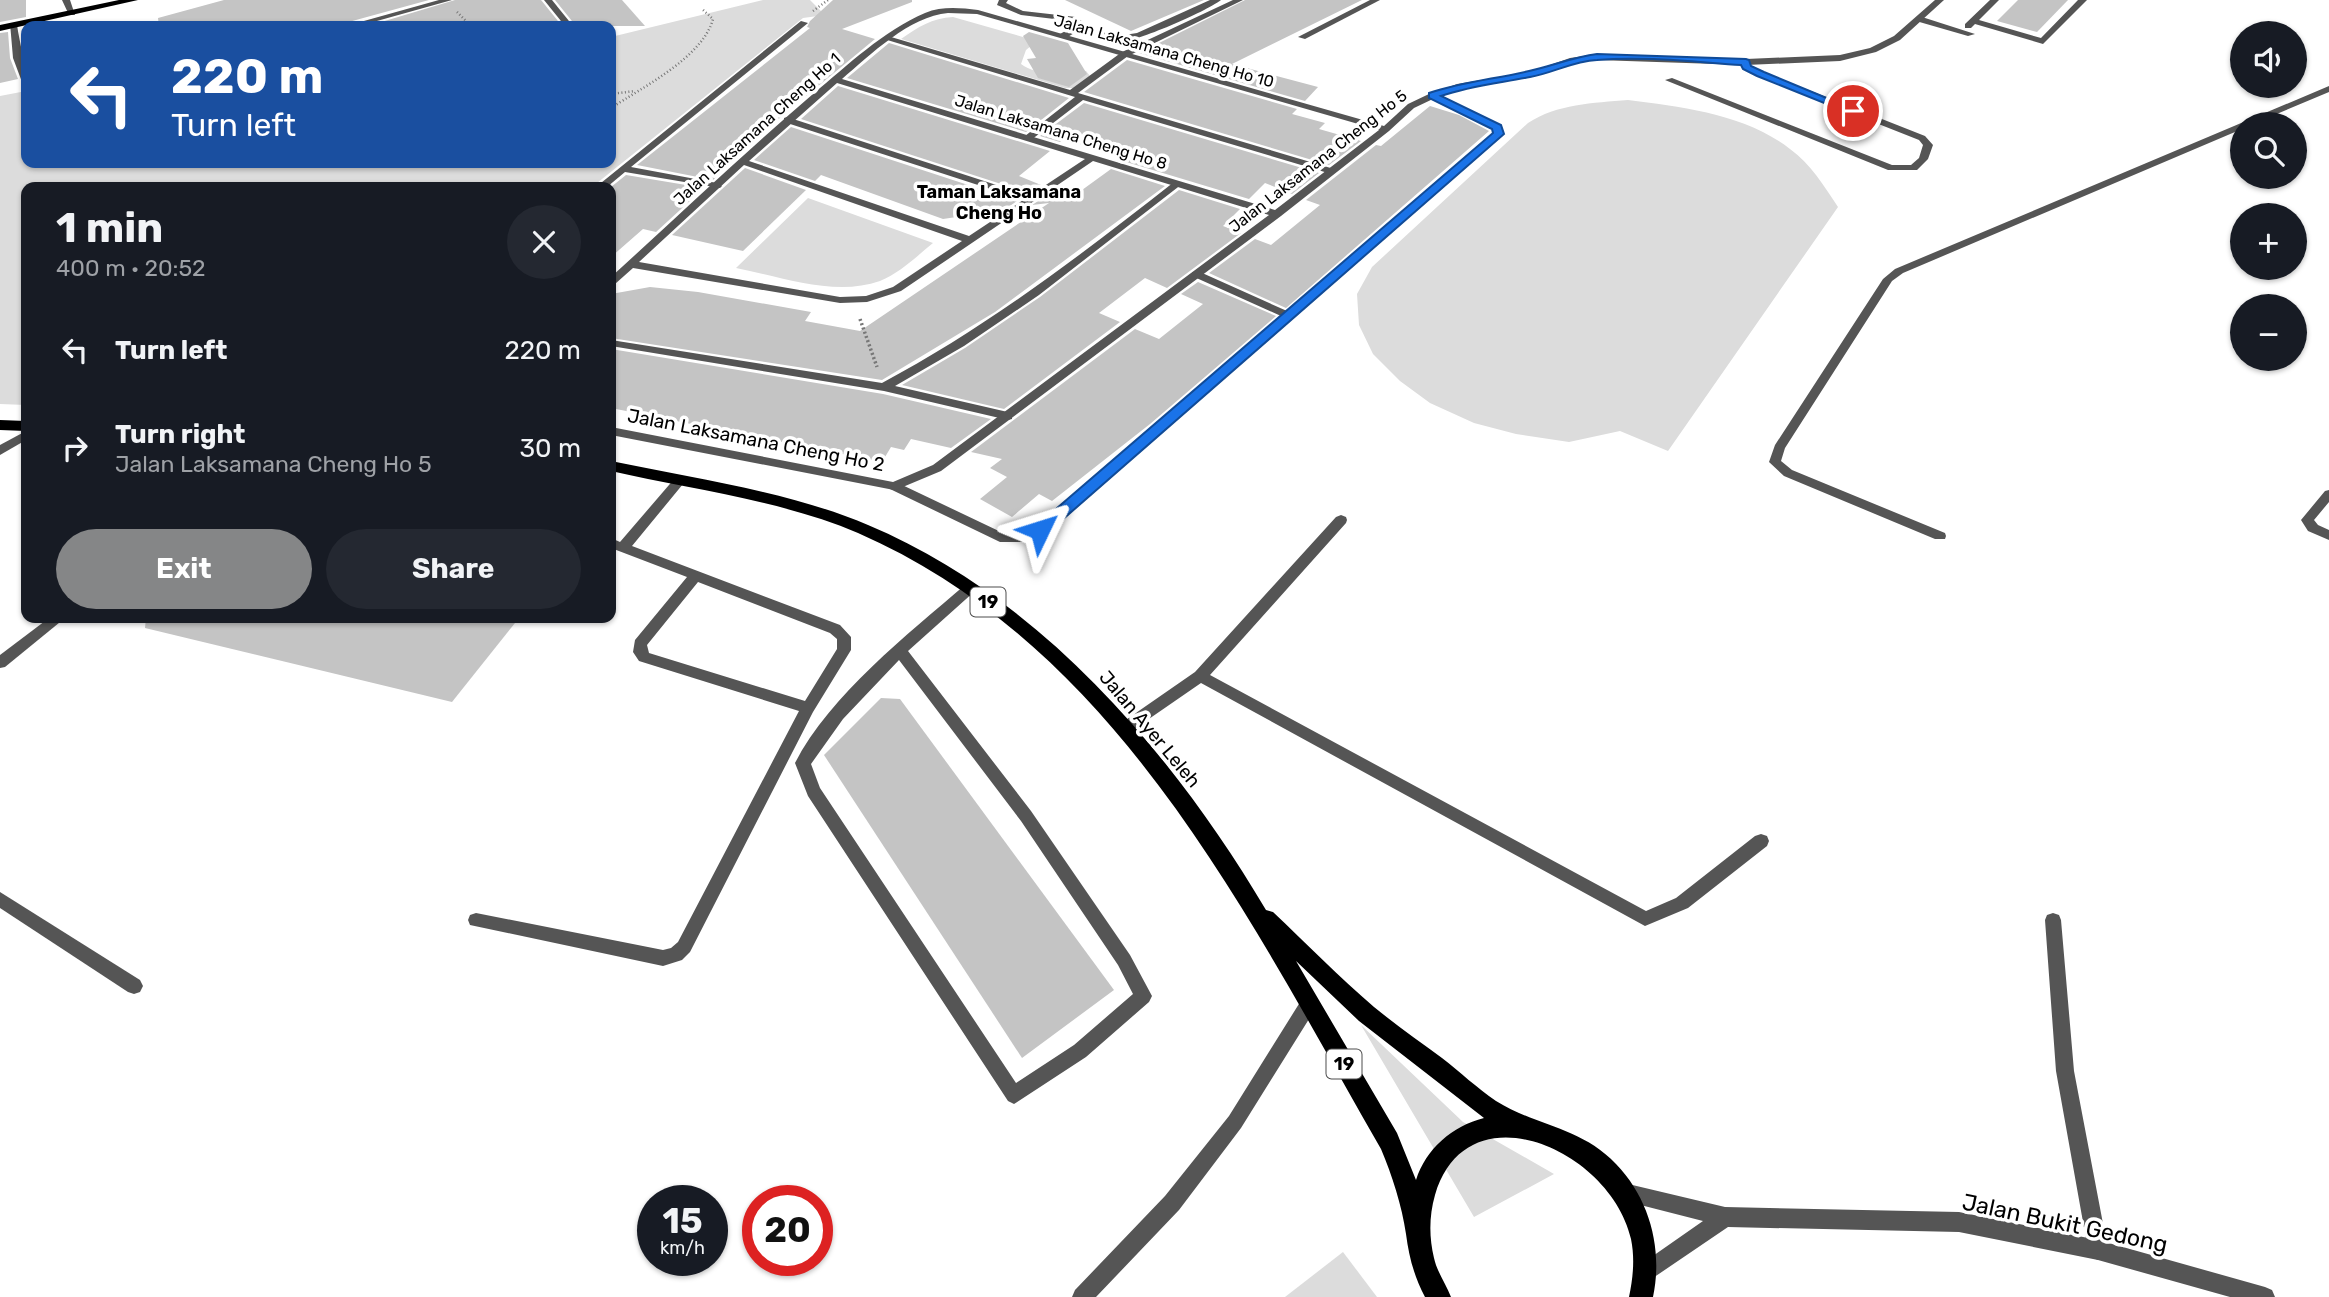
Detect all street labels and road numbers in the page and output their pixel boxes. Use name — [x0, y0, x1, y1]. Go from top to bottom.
street label: Jalan Laksamana Cheng Ho 10 — [1052, 10, 1276, 92]
street label: Jalan Laksamana Cheng Ho 1 — [670, 49, 844, 209]
street label: Jalan Laksamana Cheng Ho 5 — [1225, 86, 1411, 236]
street label: Jalan Laksamana Cheng Ho 8 — [953, 91, 1169, 173]
street label: Jalan Laksamana Cheng Ho 2 — [625, 404, 887, 476]
road number: 19 — [970, 588, 1006, 616]
street label: Jalan Ayer Leleh — [1094, 666, 1206, 792]
road number: 19 — [1326, 1050, 1362, 1078]
street label: Jalan Bukit Gedong — [1960, 1188, 2170, 1258]

